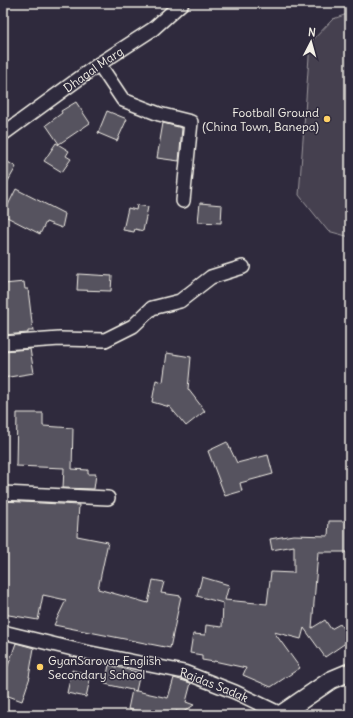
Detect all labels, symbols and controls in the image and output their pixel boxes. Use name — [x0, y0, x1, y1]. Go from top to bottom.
north arrow — [291, 22, 331, 62]
text: N — [308, 25, 317, 39]
street label: Dhagal Marg — [60, 43, 126, 95]
place label: Football Ground (China Town, Banepa) — [202, 105, 319, 134]
marker: Football Ground (China Town, Banepa) — [322, 114, 332, 124]
place label: GyanSarovar English Secondary School — [48, 653, 161, 682]
marker: GyanSarovar English Secondary School — [35, 662, 45, 672]
street label: Rajdas Sadak — [179, 664, 251, 705]

